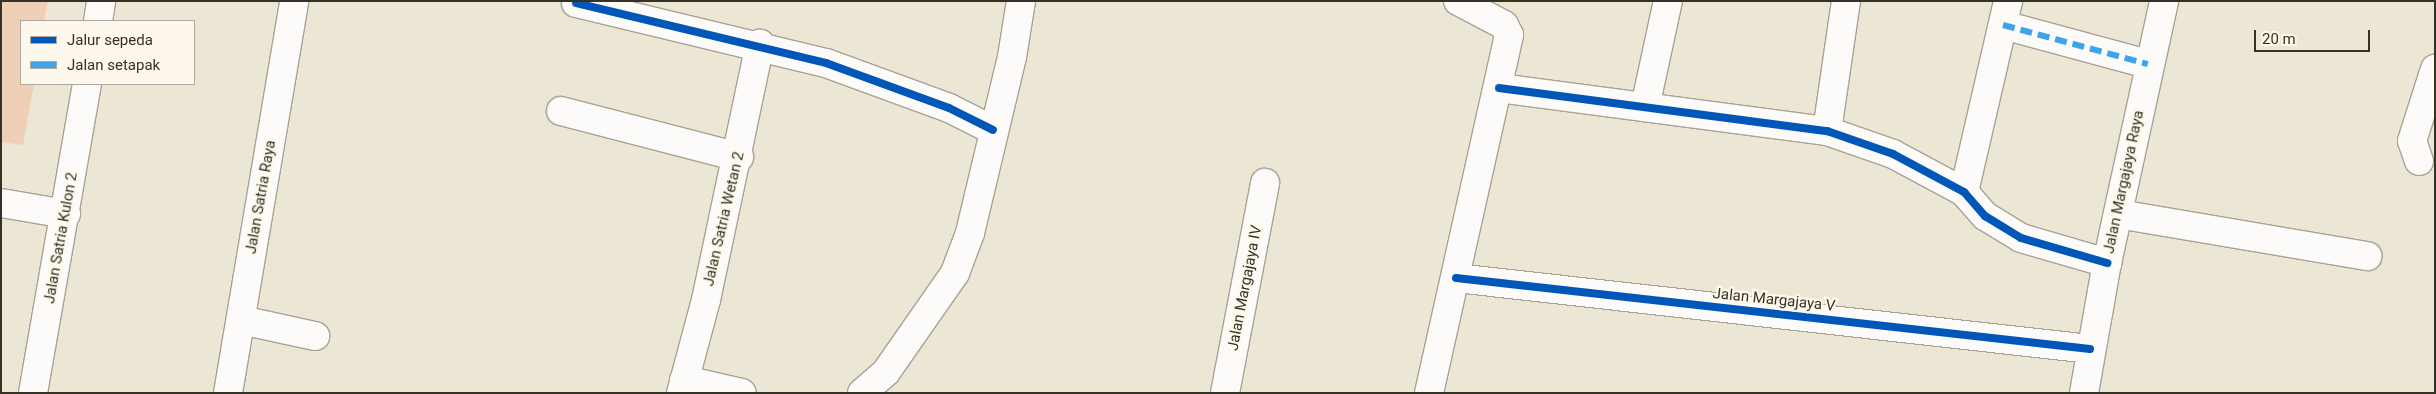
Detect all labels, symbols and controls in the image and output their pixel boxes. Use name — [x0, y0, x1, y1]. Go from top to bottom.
legend — [20, 20, 195, 85]
scale bar — [2256, 20, 2372, 52]
text: 20 m — [2262, 30, 2296, 48]
text: Jalur sepeda — [67, 31, 153, 49]
text: Jalan setapak — [67, 56, 160, 74]
street label: Jalan Margajaya Raya — [2100, 109, 2148, 255]
street label: Jalan Satria Raya — [242, 139, 280, 255]
street label: Jalan Satria Wetan 2 — [700, 150, 748, 288]
street label: Jalan Satria Kulon 2 — [41, 171, 81, 305]
street label: Jalan Margajaya IV — [1224, 224, 1266, 352]
street label: Jalan Margajaya V — [1712, 285, 1836, 315]

